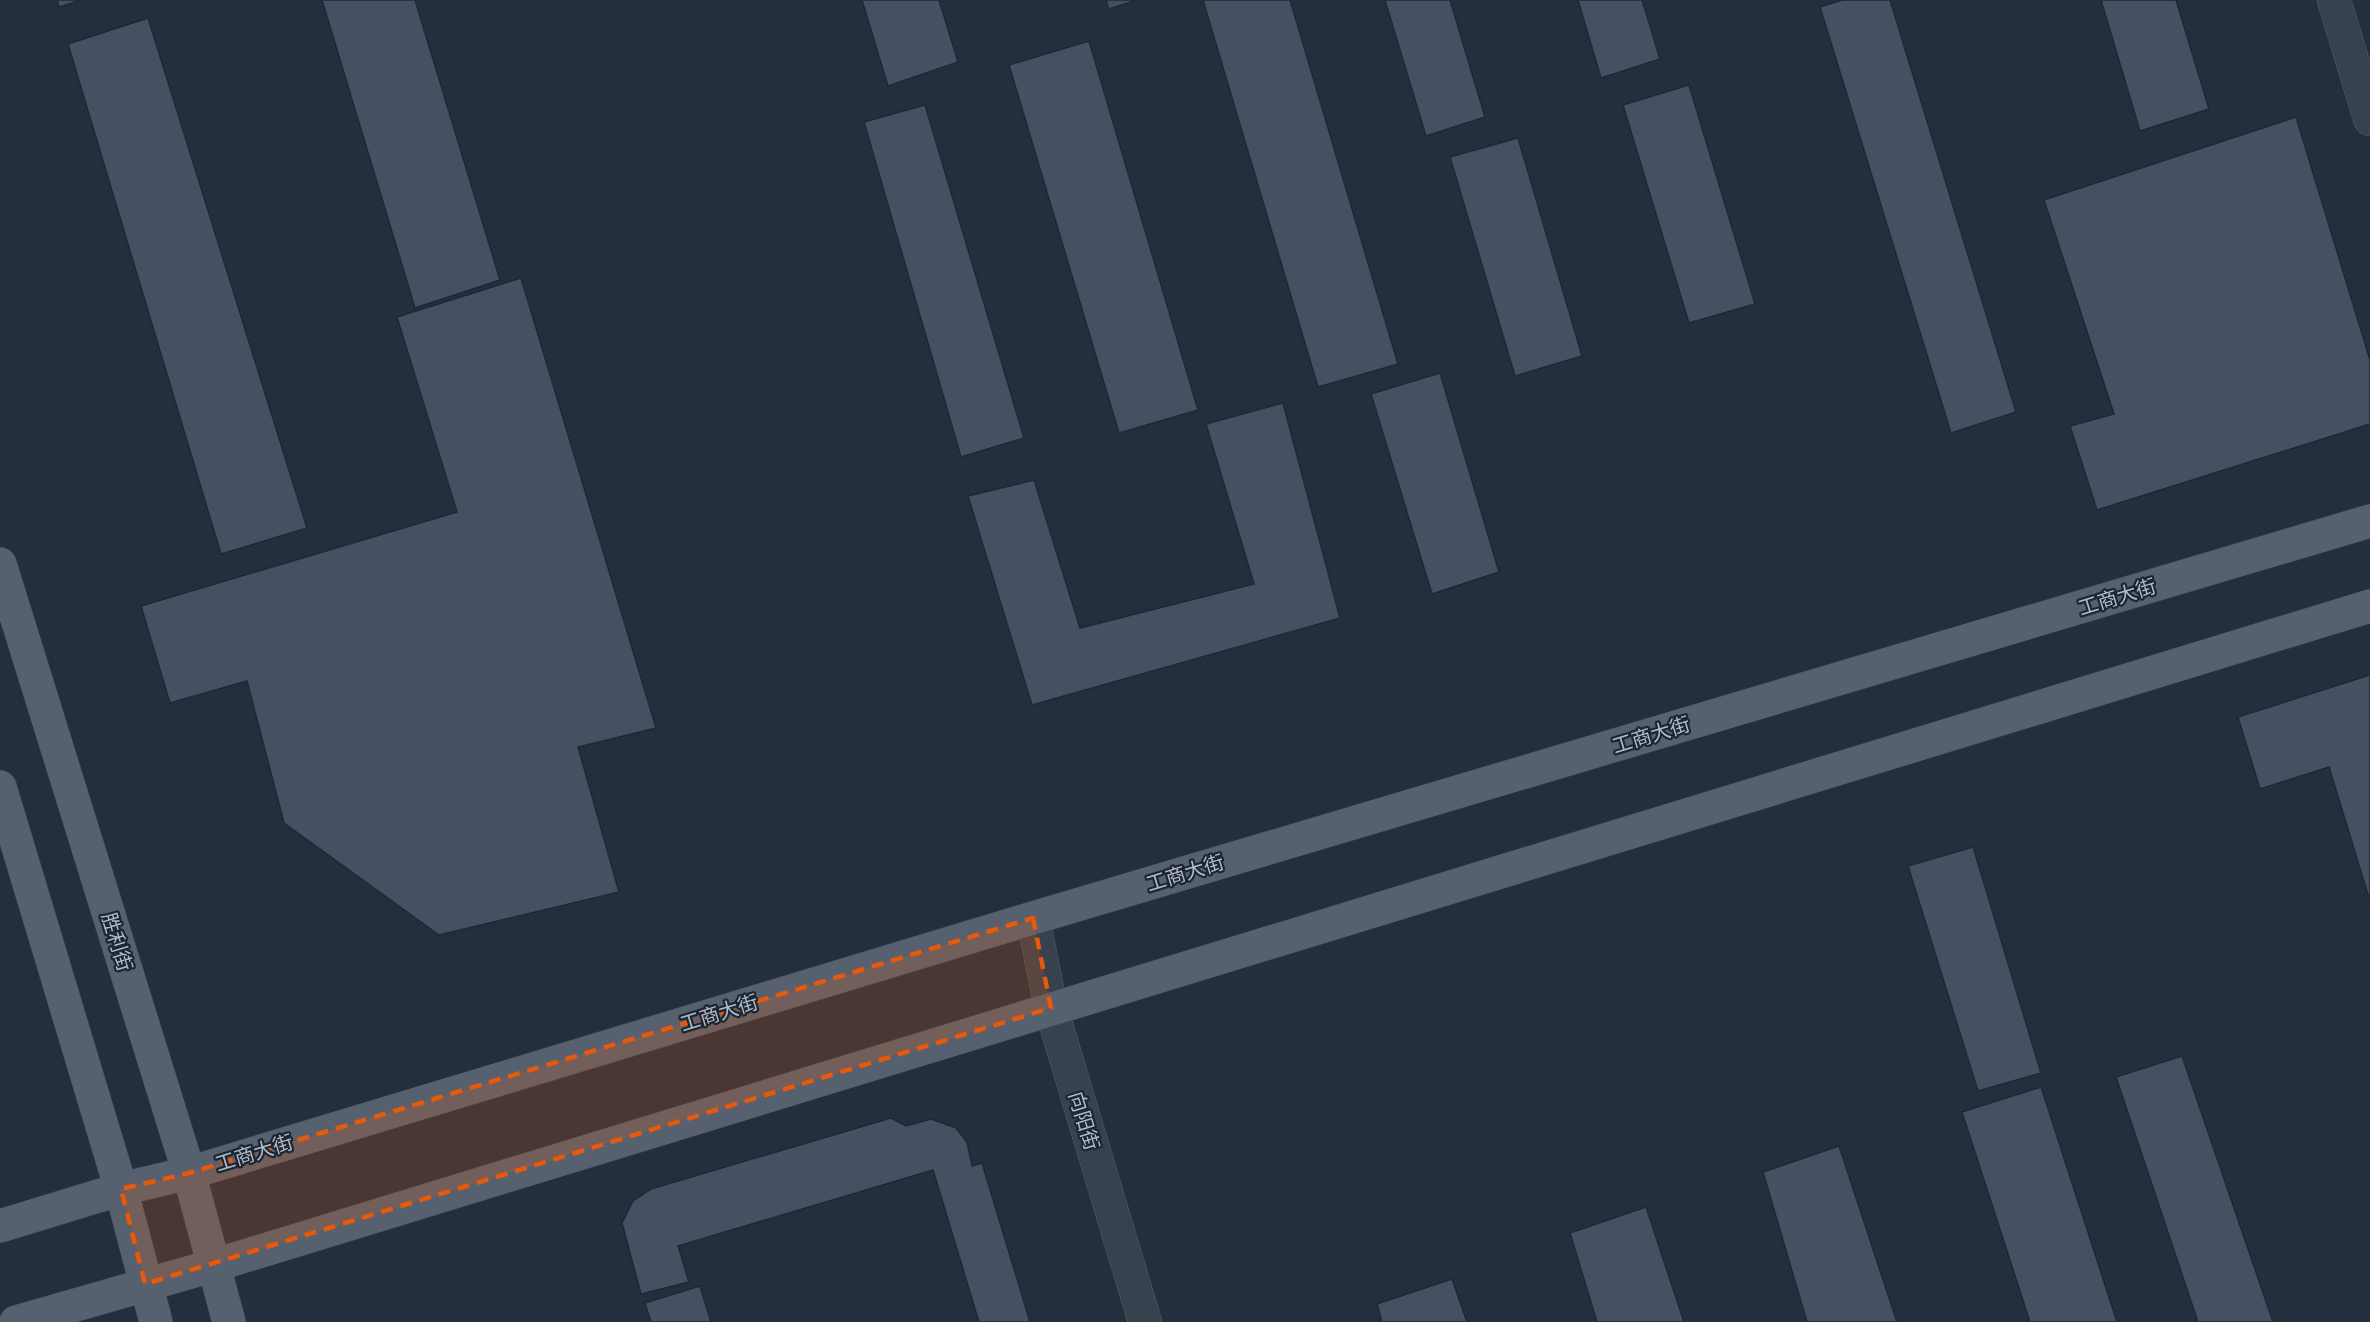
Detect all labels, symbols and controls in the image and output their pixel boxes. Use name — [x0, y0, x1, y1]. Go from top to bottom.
street label: 工商大街 — [2075, 574, 2159, 620]
street label: 工商大街 — [1609, 712, 1693, 758]
street label: 工商大街 — [1143, 850, 1227, 896]
street label: 胜利街 — [97, 910, 137, 974]
street label: 工商大街 — [677, 990, 761, 1036]
street label: 向阳街 — [1064, 1089, 1104, 1153]
street label: 工商大街 — [212, 1130, 296, 1176]

